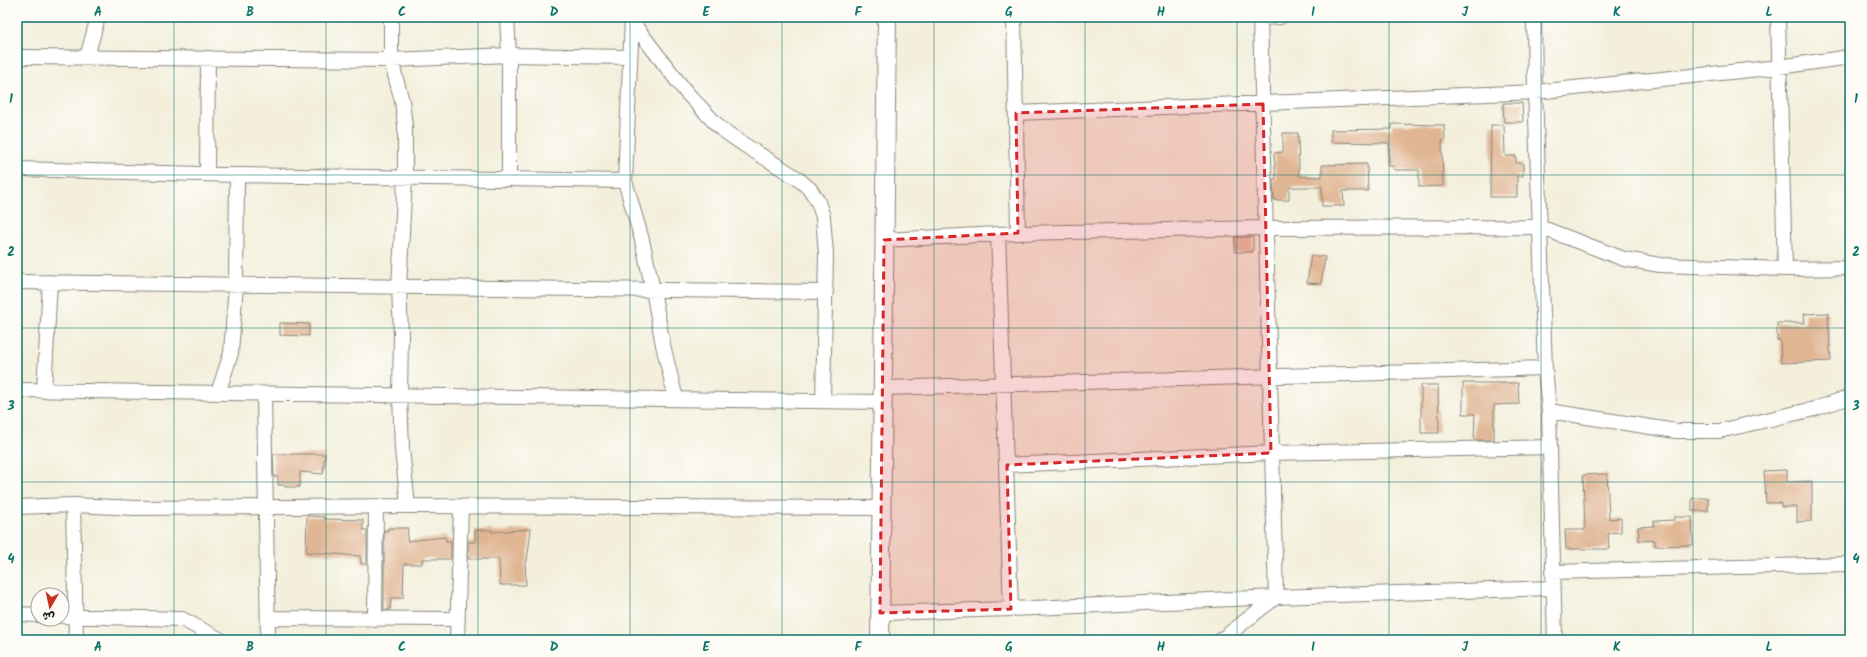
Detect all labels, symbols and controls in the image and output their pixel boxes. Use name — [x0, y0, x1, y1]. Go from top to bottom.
text: A — [94, 2, 102, 23]
text: B — [246, 2, 254, 23]
text: C — [398, 2, 406, 23]
text: D — [550, 2, 559, 23]
text: E — [702, 2, 710, 23]
text: F — [854, 2, 862, 23]
text: G — [1005, 2, 1013, 23]
text: H — [1157, 2, 1166, 23]
text: I — [1311, 2, 1315, 23]
text: J — [1462, 2, 1469, 23]
text: K — [1613, 2, 1621, 23]
text: L — [1765, 2, 1773, 23]
text: 1 — [9, 89, 13, 110]
text: 1 — [1854, 89, 1858, 110]
text: 2 — [7, 242, 15, 263]
text: 2 — [1852, 242, 1860, 263]
text: 3 — [6, 396, 15, 417]
text: 3 — [1851, 396, 1860, 417]
text: 4 — [7, 549, 15, 570]
text: 4 — [1852, 549, 1860, 570]
north arrow — [30, 587, 70, 627]
text: ش — [41, 606, 56, 626]
text: A — [94, 637, 102, 657]
text: B — [246, 637, 254, 657]
text: C — [398, 637, 406, 657]
text: D — [550, 637, 559, 657]
text: E — [702, 637, 710, 657]
text: F — [854, 637, 862, 657]
text: G — [1005, 637, 1013, 657]
text: H — [1157, 637, 1166, 657]
text: I — [1311, 637, 1315, 657]
text: J — [1462, 637, 1469, 657]
text: K — [1613, 637, 1621, 657]
text: L — [1765, 637, 1773, 657]

